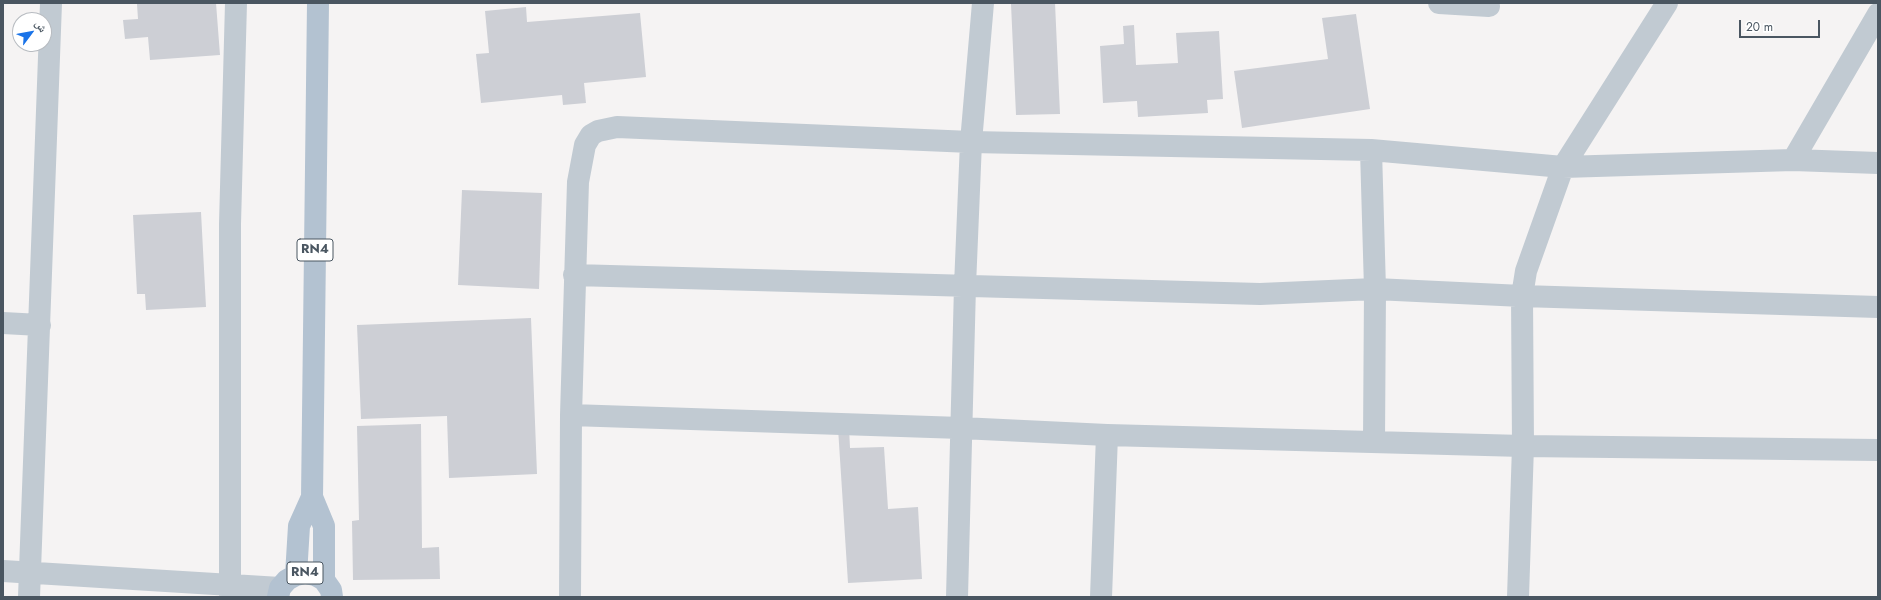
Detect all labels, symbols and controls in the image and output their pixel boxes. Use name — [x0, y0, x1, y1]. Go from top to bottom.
north arrow — [12, 12, 52, 52]
scale bar — [1741, 12, 1822, 38]
text: ش — [31, 17, 51, 35]
text: 20 m — [1746, 18, 1773, 36]
road number: RN4 — [297, 239, 333, 261]
road number: RN4 — [287, 562, 323, 584]

